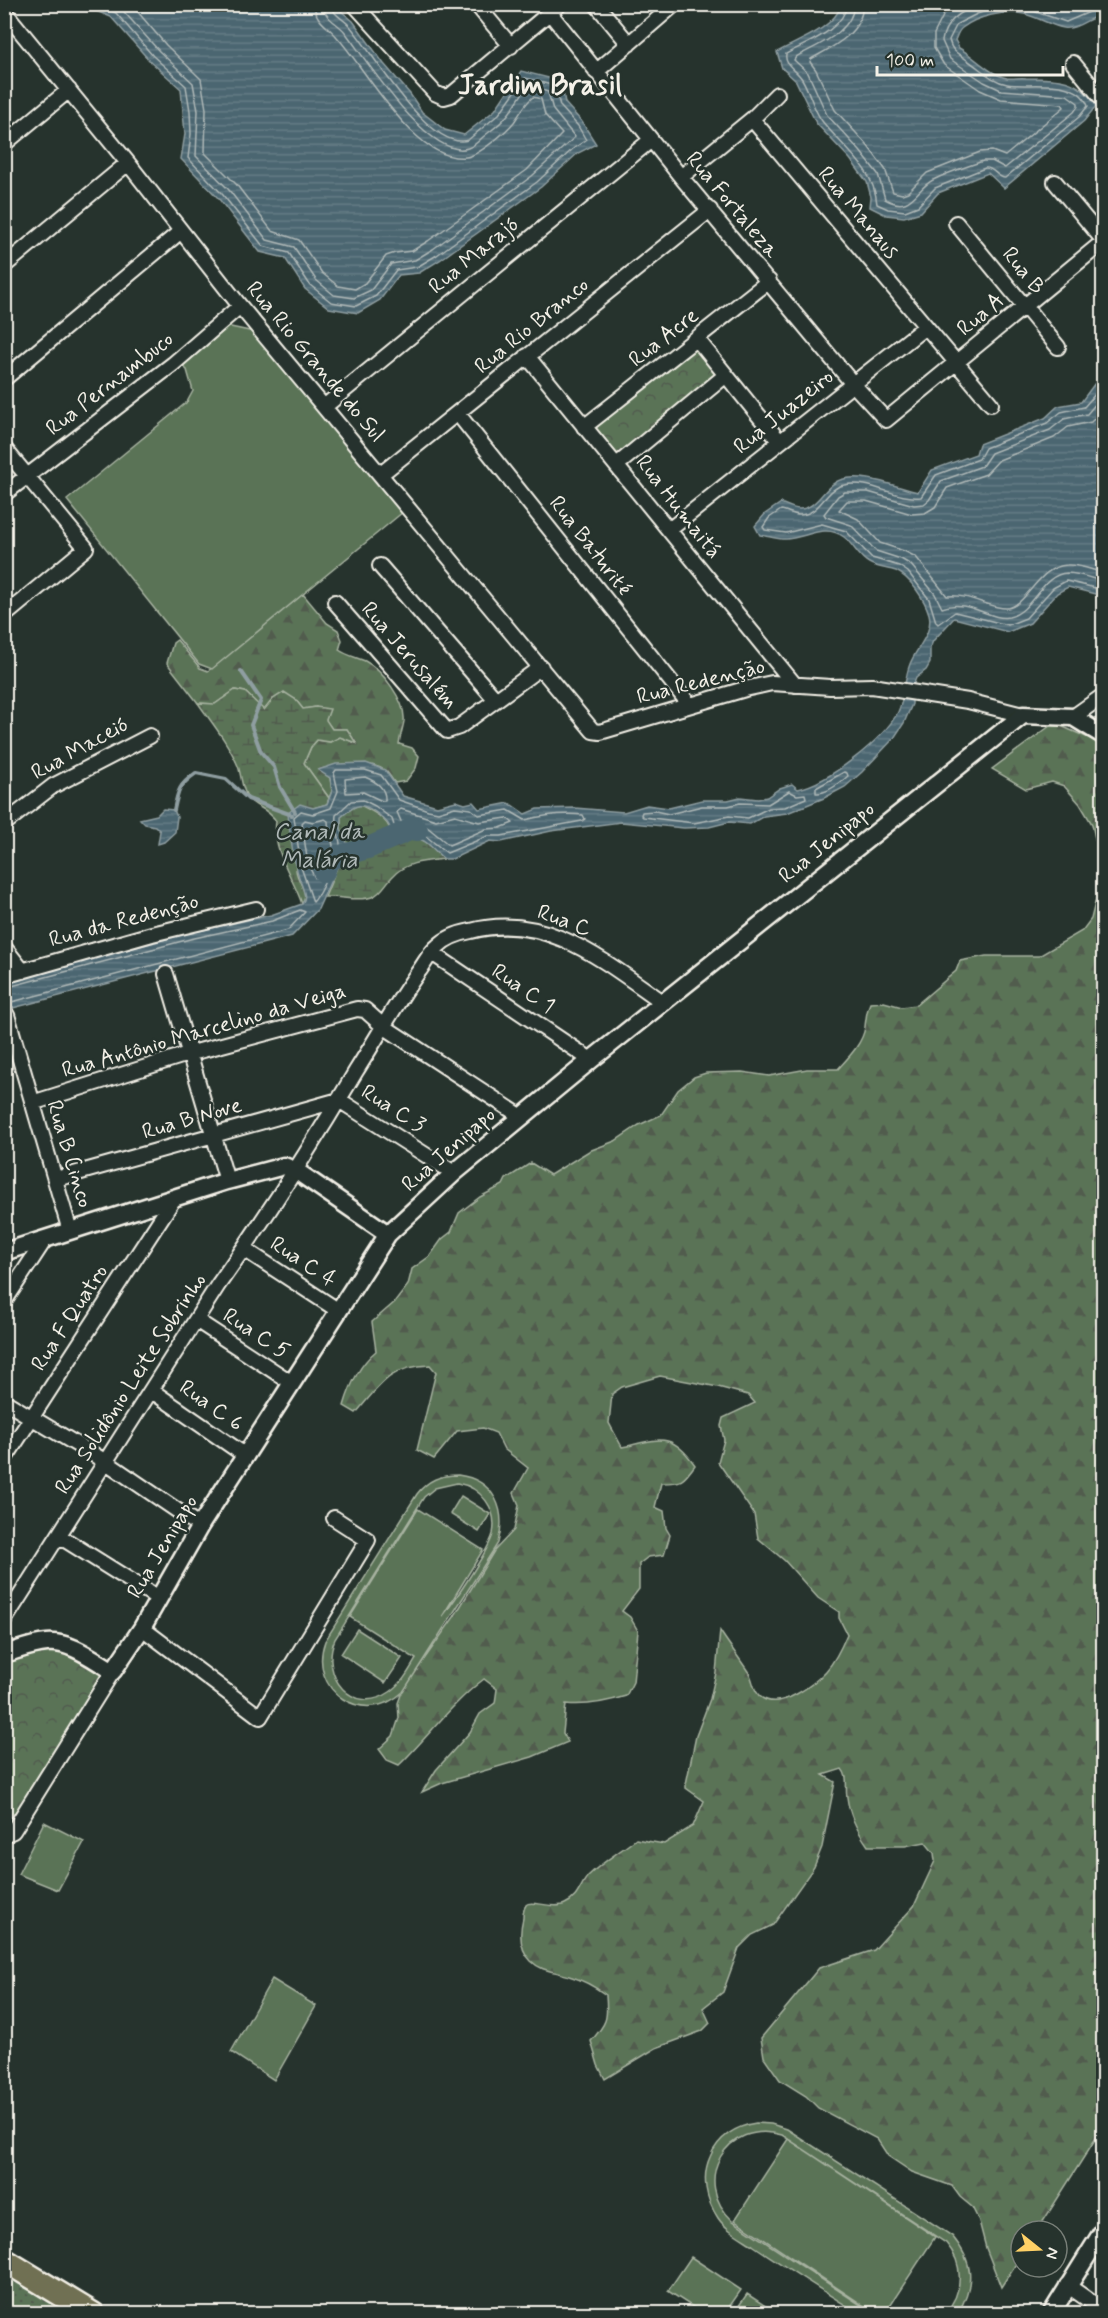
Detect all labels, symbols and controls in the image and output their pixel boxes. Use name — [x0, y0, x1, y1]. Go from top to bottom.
scale bar — [877, 39, 1063, 77]
text: 100 m — [886, 49, 934, 73]
district label: Jardim Brasil — [458, 68, 622, 105]
street label: Rua Fortaleza — [679, 146, 785, 265]
street label: Rua Manaus — [811, 161, 905, 265]
street label: Rua Marajó — [423, 211, 525, 301]
street label: Rua B — [995, 241, 1051, 301]
street label: Rua Rio Branco — [469, 271, 595, 381]
street label: Rua Rio Grande do Sul — [239, 276, 391, 448]
street label: Rua A — [951, 287, 1011, 343]
street label: Rua Acre — [623, 302, 705, 374]
street label: Rua Pernambuco — [41, 325, 179, 443]
street label: Rua Juazeiro — [728, 363, 840, 461]
street label: Rua Humaitá — [629, 449, 727, 565]
street label: Rua Baturité — [542, 490, 638, 602]
street label: Rua Jerusalém — [354, 596, 464, 716]
street label: Rua Redenção — [634, 653, 768, 711]
street label: Rua Maceió — [27, 711, 133, 787]
street label: Rua Jenipapo — [773, 796, 881, 890]
water label: Canal da Malária — [274, 817, 366, 876]
street label: Rua da Redenção — [46, 888, 202, 954]
street label: Rua C — [533, 898, 595, 944]
street label: Rua C 1 — [486, 958, 560, 1020]
street label: Rua Antônio Marcelino da Veiga — [59, 977, 350, 1086]
street label: Rua C 3 — [355, 1078, 431, 1140]
street label: Rua B Nove — [139, 1091, 245, 1147]
street label: Rua B Cinco — [39, 1097, 99, 1211]
street label: Rua Jenipapo — [396, 1101, 502, 1199]
street label: Rua C 4 — [264, 1230, 342, 1294]
street label: Rua F Quatro — [25, 1259, 115, 1377]
street label: Rua Solidônio Leite Sobrinho — [49, 1268, 213, 1500]
street label: Rua C 5 — [217, 1302, 295, 1366]
street label: Rua C 6 — [173, 1374, 249, 1438]
street label: Rua Jenipapo — [121, 1490, 205, 1604]
north arrow — [1009, 2219, 1069, 2279]
text: N — [1040, 2245, 1063, 2261]

